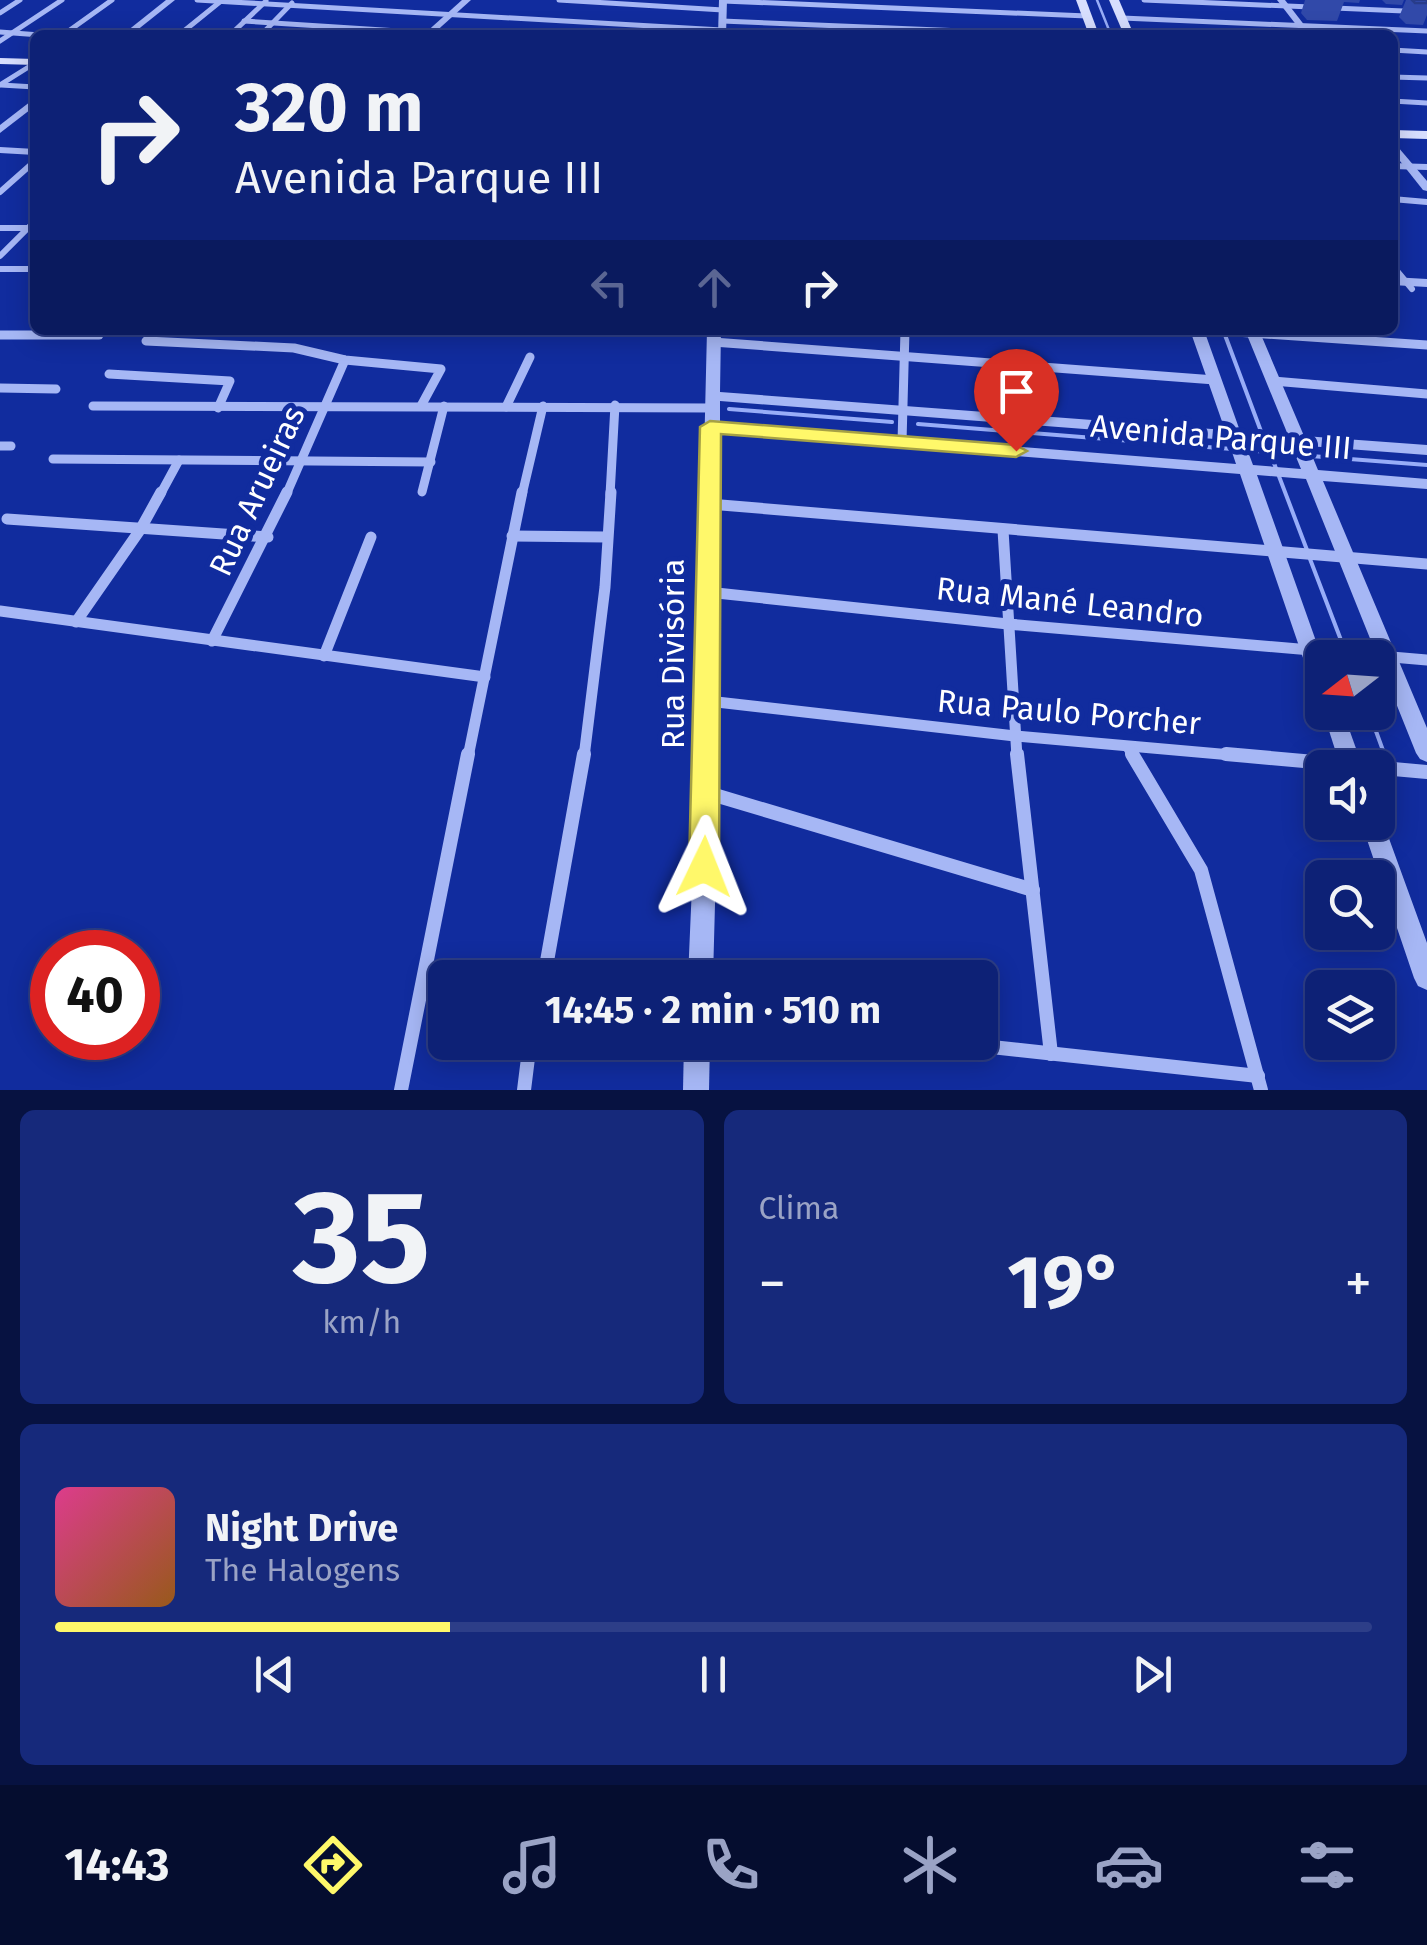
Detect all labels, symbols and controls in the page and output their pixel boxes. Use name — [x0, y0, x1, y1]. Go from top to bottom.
text: 320 m — [235, 66, 424, 150]
icon: right — [70, 70, 200, 200]
text: Avenida Parque III — [235, 151, 603, 205]
icon: left — [582, 260, 637, 315]
icon: ahead — [687, 260, 742, 315]
icon: right — [792, 260, 847, 315]
pin — [974, 349, 1059, 452]
icon: arrive — [989, 364, 1044, 419]
street label: Rua Arueiras — [201, 400, 313, 582]
street label: Avenida Parque III — [1089, 407, 1353, 467]
street label: Rua Divisória — [654, 559, 692, 749]
street label: Rua Mané Leandro — [935, 569, 1205, 635]
north arrow — [1305, 640, 1395, 730]
map controls — [1305, 640, 1395, 1060]
street label: Rua Paulo Porcher — [936, 682, 1203, 743]
button: sound — [1305, 750, 1395, 840]
position arrow — [652, 815, 756, 919]
button: search — [1305, 860, 1395, 950]
speed limit sign: 40 — [30, 930, 160, 1060]
button: layers — [1305, 970, 1395, 1060]
text: 14:45 · 2 min · 510 m — [545, 987, 881, 1033]
text: 35 — [293, 1160, 430, 1316]
text: Clima — [759, 1189, 839, 1227]
text: 19° — [1007, 1238, 1123, 1328]
text: − — [759, 1251, 786, 1317]
text: + — [1345, 1251, 1372, 1317]
text: km/h — [322, 1303, 401, 1341]
text: Night Drive — [205, 1505, 398, 1551]
text: The Halogens — [205, 1551, 400, 1589]
icon: previous — [247, 1647, 302, 1702]
icon: pause — [686, 1647, 741, 1702]
icon: next — [1125, 1647, 1180, 1702]
icon: directions — [298, 1830, 368, 1900]
icon: music — [497, 1830, 567, 1900]
icon: phone — [696, 1830, 766, 1900]
icon: climate — [895, 1830, 965, 1900]
icon: car — [1094, 1830, 1164, 1900]
icon: filters — [1292, 1830, 1362, 1900]
text: 14:43 — [64, 1838, 169, 1892]

